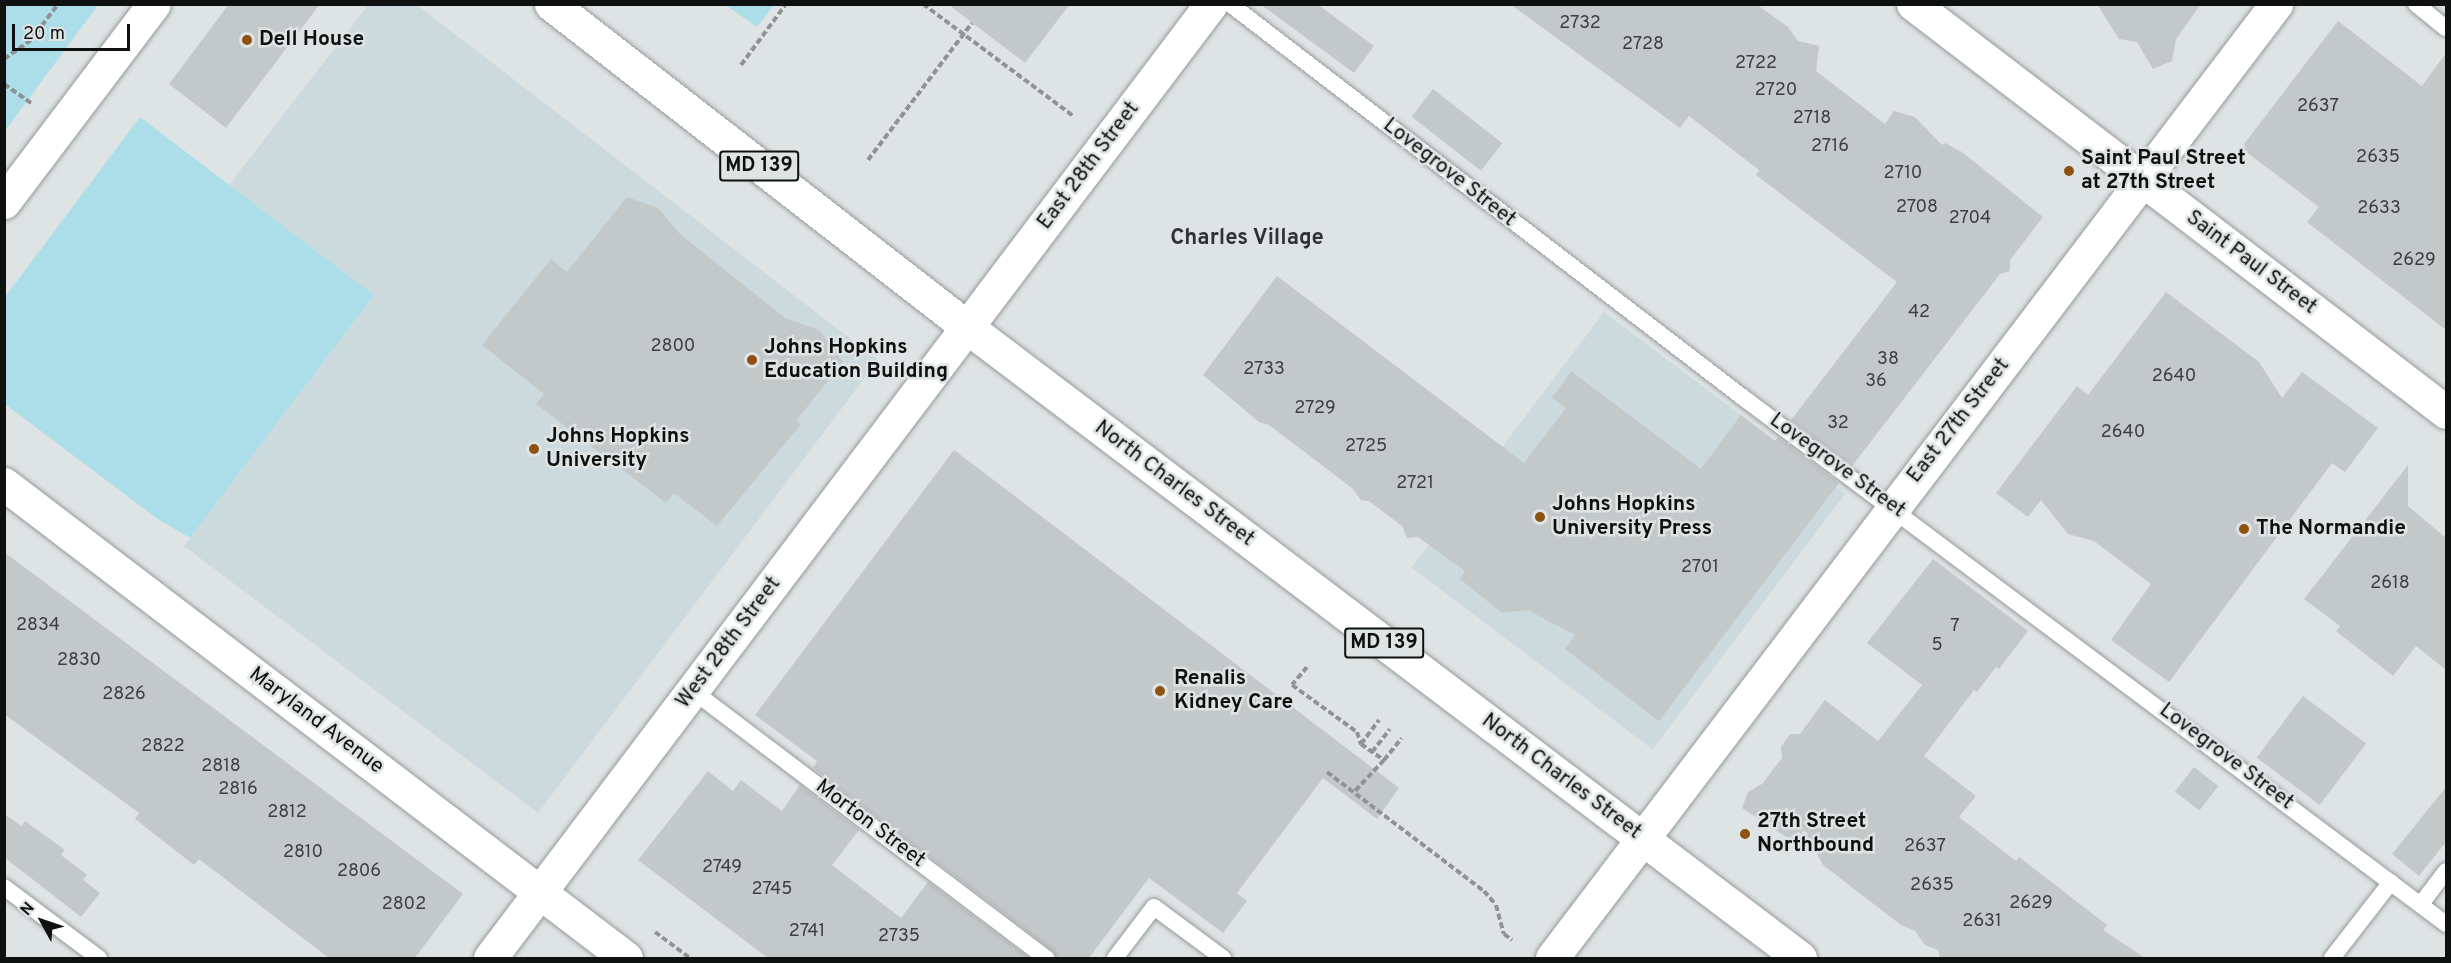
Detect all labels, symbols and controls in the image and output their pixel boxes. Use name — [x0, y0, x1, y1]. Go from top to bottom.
scale bar — [15, 12, 134, 50]
house number: 2732 — [1559, 13, 1601, 35]
text: 20 m — [23, 23, 65, 46]
place label: Dell House — [259, 27, 364, 53]
marker: Dell House — [240, 33, 254, 47]
house number: 2728 — [1622, 34, 1664, 56]
house number: 2722 — [1735, 53, 1777, 75]
house number: 2720 — [1755, 80, 1797, 102]
house number: 2637 — [2297, 96, 2339, 118]
street label: East 28th Street — [1033, 97, 1145, 235]
house number: 2718 — [1793, 108, 1831, 130]
street label: Lovegrove Street — [1378, 113, 1520, 233]
house number: 2716 — [1811, 136, 1849, 158]
place label: Saint Paul Street at 27th Street — [2081, 146, 2246, 196]
house number: 2635 — [2356, 147, 2400, 169]
road number: MD 139 — [718, 149, 800, 183]
house number: 2710 — [1884, 163, 1922, 185]
marker: Saint Paul Street at 27th Street — [2062, 164, 2076, 178]
house number: 2708 — [1896, 197, 1938, 219]
house number: 2633 — [2357, 198, 2401, 220]
street label: Saint Paul Street — [2181, 206, 2321, 320]
house number: 2704 — [1949, 208, 1991, 230]
district label: Charles Village — [1170, 226, 1324, 252]
house number: 2629 — [2392, 250, 2436, 272]
house number: 42 — [1908, 302, 1930, 324]
place label: Johns Hopkins Education Building — [764, 335, 948, 385]
house number: 2800 — [651, 336, 695, 358]
house number: 38 — [1877, 349, 1899, 371]
marker: Johns Hopkins Education Building — [745, 353, 759, 367]
street label: East 27th Street — [1903, 354, 2015, 488]
house number: 2733 — [1243, 359, 1285, 381]
house number: 2640 — [2152, 366, 2196, 388]
house number: 36 — [1865, 371, 1887, 393]
house number: 2729 — [1294, 398, 1336, 420]
street label: Lovegrove Street — [1764, 408, 1910, 524]
house number: 32 — [1827, 413, 1849, 435]
street label: North Charles Street — [1089, 416, 1259, 552]
house number: 2640 — [2101, 422, 2145, 444]
place label: Johns Hopkins University — [546, 424, 690, 474]
house number: 2725 — [1345, 436, 1387, 458]
marker: Johns Hopkins University — [527, 442, 541, 456]
house number: 2721 — [1396, 473, 1434, 495]
place label: Johns Hopkins University Press — [1552, 492, 1712, 542]
marker: Johns Hopkins University Press — [1533, 510, 1547, 524]
place label: The Normandie — [2256, 516, 2406, 542]
marker: The Normandie — [2237, 522, 2251, 536]
house number: 2701 — [1681, 557, 1719, 579]
street label: West 28th Street — [671, 572, 787, 714]
house number: 2618 — [2370, 573, 2410, 595]
house number: 2834 — [16, 615, 60, 637]
house number: 7 — [1950, 616, 1960, 638]
road number: MD 139 — [1344, 626, 1424, 660]
house number: 5 — [1931, 635, 1943, 657]
house number: 2830 — [57, 650, 101, 672]
street label: Maryland Avenue — [243, 662, 389, 780]
place label: Renalis Kidney Care — [1174, 666, 1293, 716]
marker: Renalis Kidney Care — [1151, 682, 1169, 700]
house number: 2826 — [102, 684, 146, 706]
street label: Lovegrove Street — [2154, 698, 2298, 816]
street label: North Charles Street — [1476, 709, 1646, 845]
house number: 2822 — [141, 736, 185, 758]
house number: 2818 — [201, 756, 241, 778]
street label: Morton Street — [810, 775, 930, 873]
house number: 2816 — [218, 779, 258, 801]
house number: 2812 — [267, 802, 307, 824]
place label: 27th Street Northbound — [1757, 809, 1874, 859]
marker: 27th Street Northbound — [1738, 827, 1752, 841]
house number: 2637 — [1904, 836, 1946, 858]
house number: 2810 — [283, 842, 323, 864]
house number: 2749 — [702, 857, 742, 879]
house number: 2806 — [337, 861, 381, 883]
house number: 2635 — [1910, 875, 1954, 897]
house number: 2745 — [752, 879, 792, 901]
north arrow — [12, 891, 72, 951]
house number: 2629 — [2009, 893, 2053, 915]
house number: 2802 — [382, 894, 426, 916]
text: N — [17, 899, 40, 920]
house number: 2631 — [1962, 911, 2002, 933]
house number: 2741 — [789, 921, 825, 943]
house number: 2735 — [878, 926, 920, 948]

